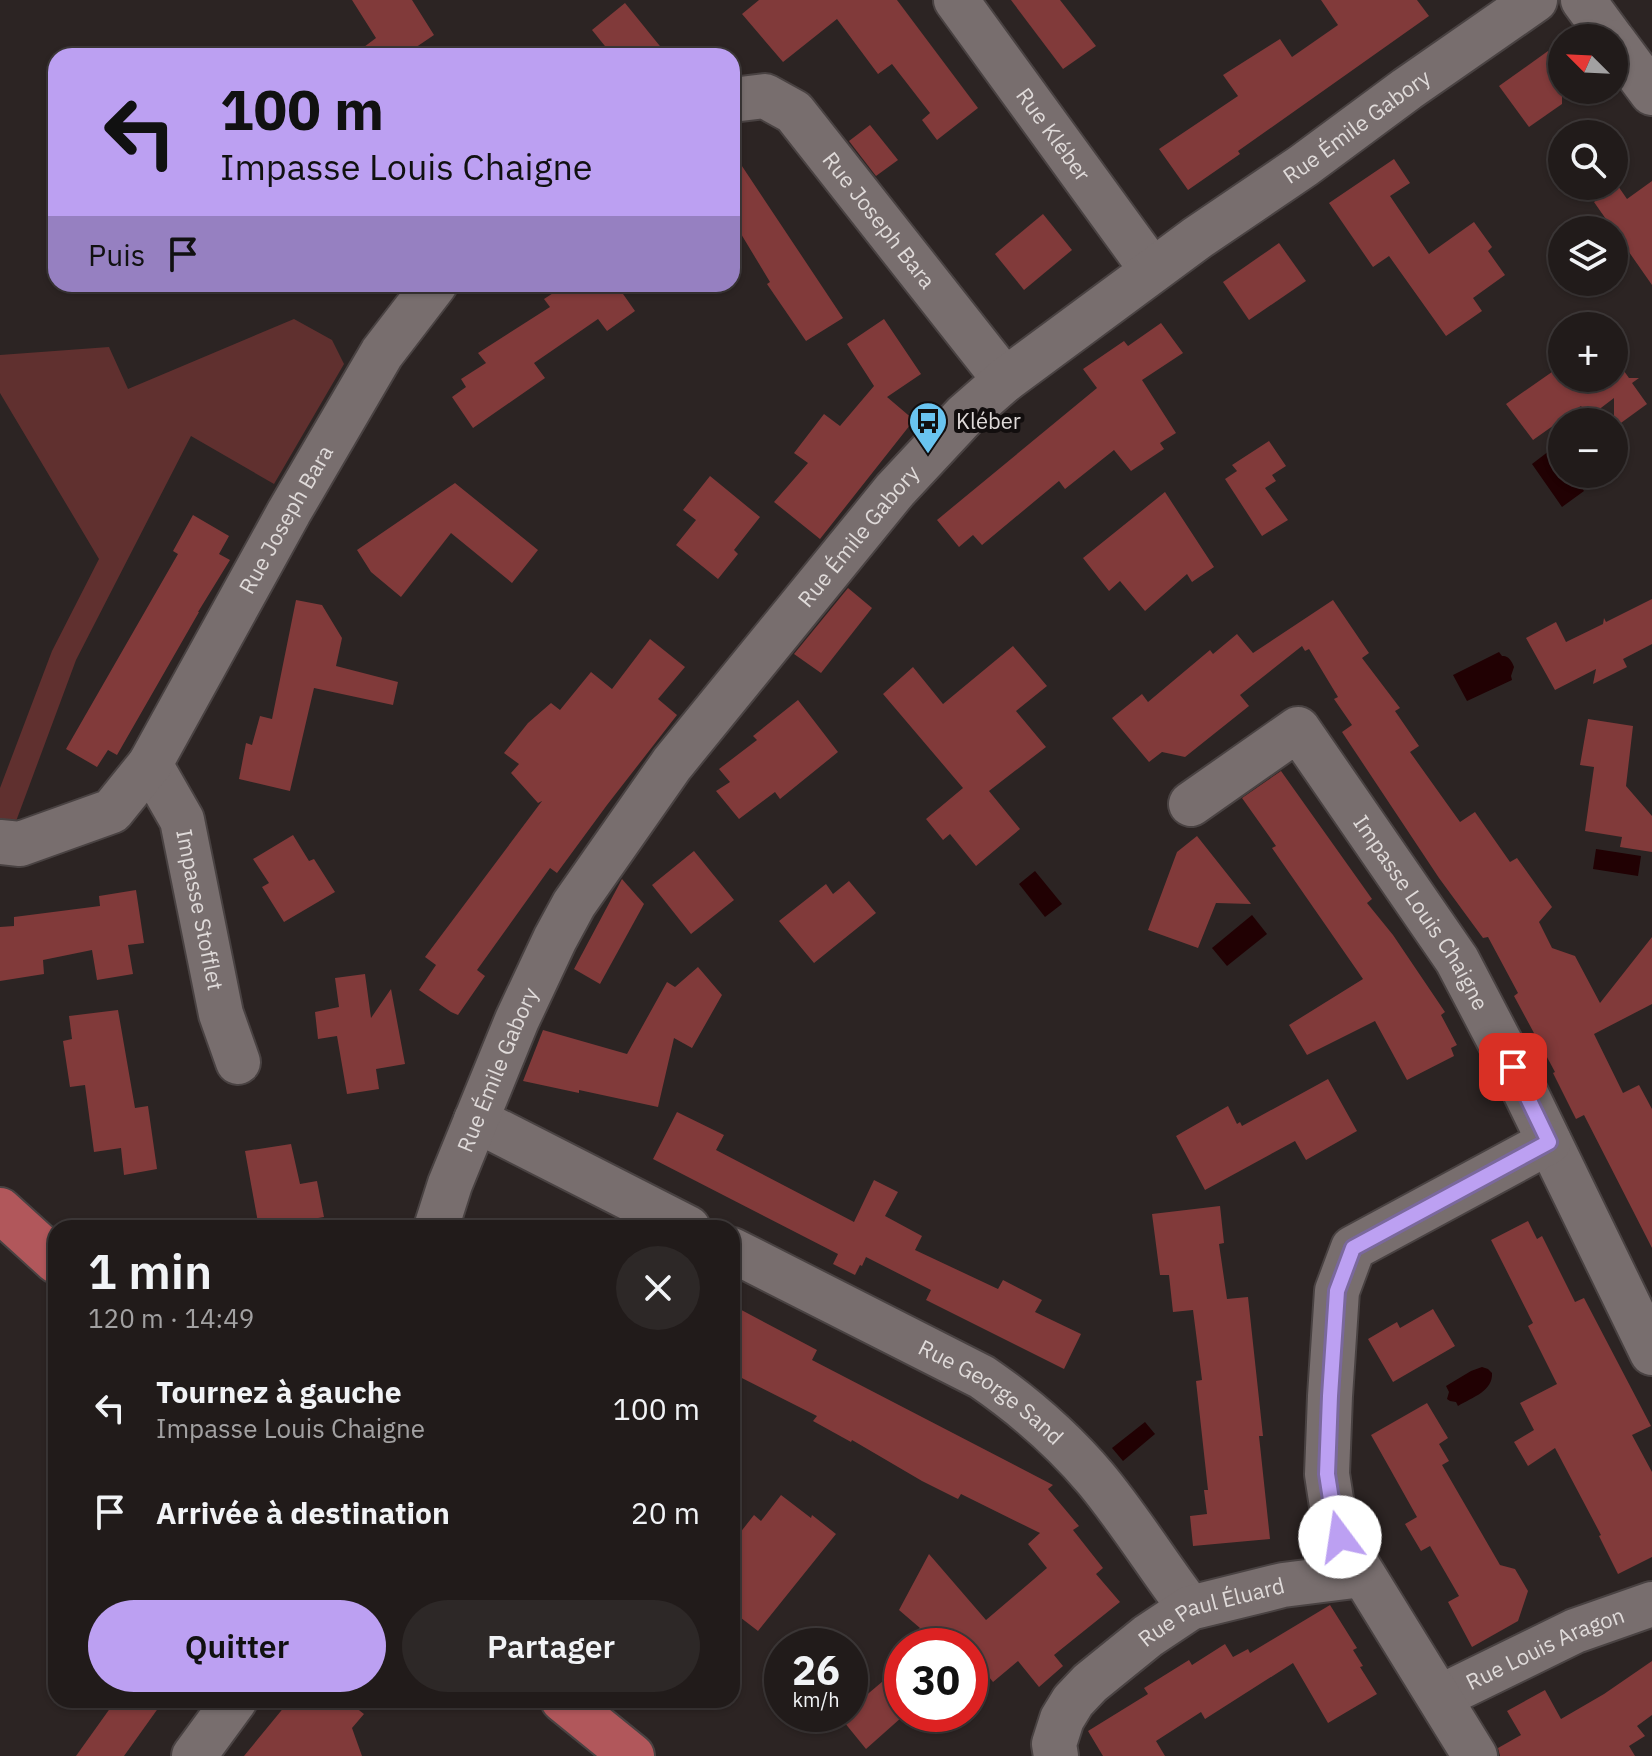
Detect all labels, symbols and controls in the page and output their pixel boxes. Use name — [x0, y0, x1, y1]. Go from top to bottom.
north arrow — [1548, 24, 1628, 104]
map controls — [1548, 24, 1628, 488]
street label: Rue Émile Gabory — [1277, 62, 1436, 190]
text: 100 m — [220, 73, 384, 145]
icon: left — [88, 80, 192, 184]
street label: Rue Kléber — [1010, 81, 1098, 187]
button: search — [1548, 120, 1628, 200]
text: Impasse Louis Chaigne — [220, 143, 593, 190]
street label: Rue Joseph Bara — [817, 145, 943, 294]
button: layers — [1548, 216, 1628, 296]
icon: arrive — [161, 232, 205, 276]
text: Puis — [88, 235, 145, 274]
button: + — [1548, 312, 1628, 392]
bus stop icon: Kléber — [907, 400, 949, 455]
place label: Kléber — [956, 406, 1021, 435]
button: − — [1548, 408, 1628, 488]
street label: Rue Joseph Bara — [232, 439, 339, 599]
street label: Rue Émile Gabory — [791, 458, 925, 613]
street label: Impasse Louis Chaigne — [1347, 809, 1496, 1015]
street label: Impasse Stofflet — [170, 826, 231, 993]
street label: Rue Émile Gabory — [450, 982, 544, 1156]
pin — [1479, 1033, 1547, 1101]
icon: arrive — [1491, 1045, 1535, 1089]
text: 1 min — [88, 1240, 212, 1302]
button: close — [616, 1246, 700, 1330]
text: 120 m · 14:49 — [88, 1301, 254, 1335]
street label: Rue George Sand — [914, 1332, 1070, 1451]
text: Tournez à gauche — [156, 1372, 402, 1411]
icon: left — [88, 1386, 132, 1430]
text: 100 m — [613, 1389, 700, 1428]
text: Impasse Louis Chaigne — [156, 1411, 425, 1445]
icon: arrive — [88, 1490, 132, 1534]
text: Arrivée à destination — [156, 1493, 450, 1532]
text: 20 m — [631, 1493, 700, 1532]
position arrow — [1298, 1495, 1382, 1579]
street label: Rue Paul Éluard — [1132, 1570, 1287, 1653]
button: Quitter — [88, 1600, 386, 1692]
button: Partager — [402, 1600, 700, 1692]
street label: Rue Louis Aragon — [1461, 1600, 1628, 1696]
speed limit sign: 30 — [884, 1628, 988, 1732]
text: 26 — [792, 1644, 840, 1696]
text: km/h — [792, 1686, 840, 1713]

